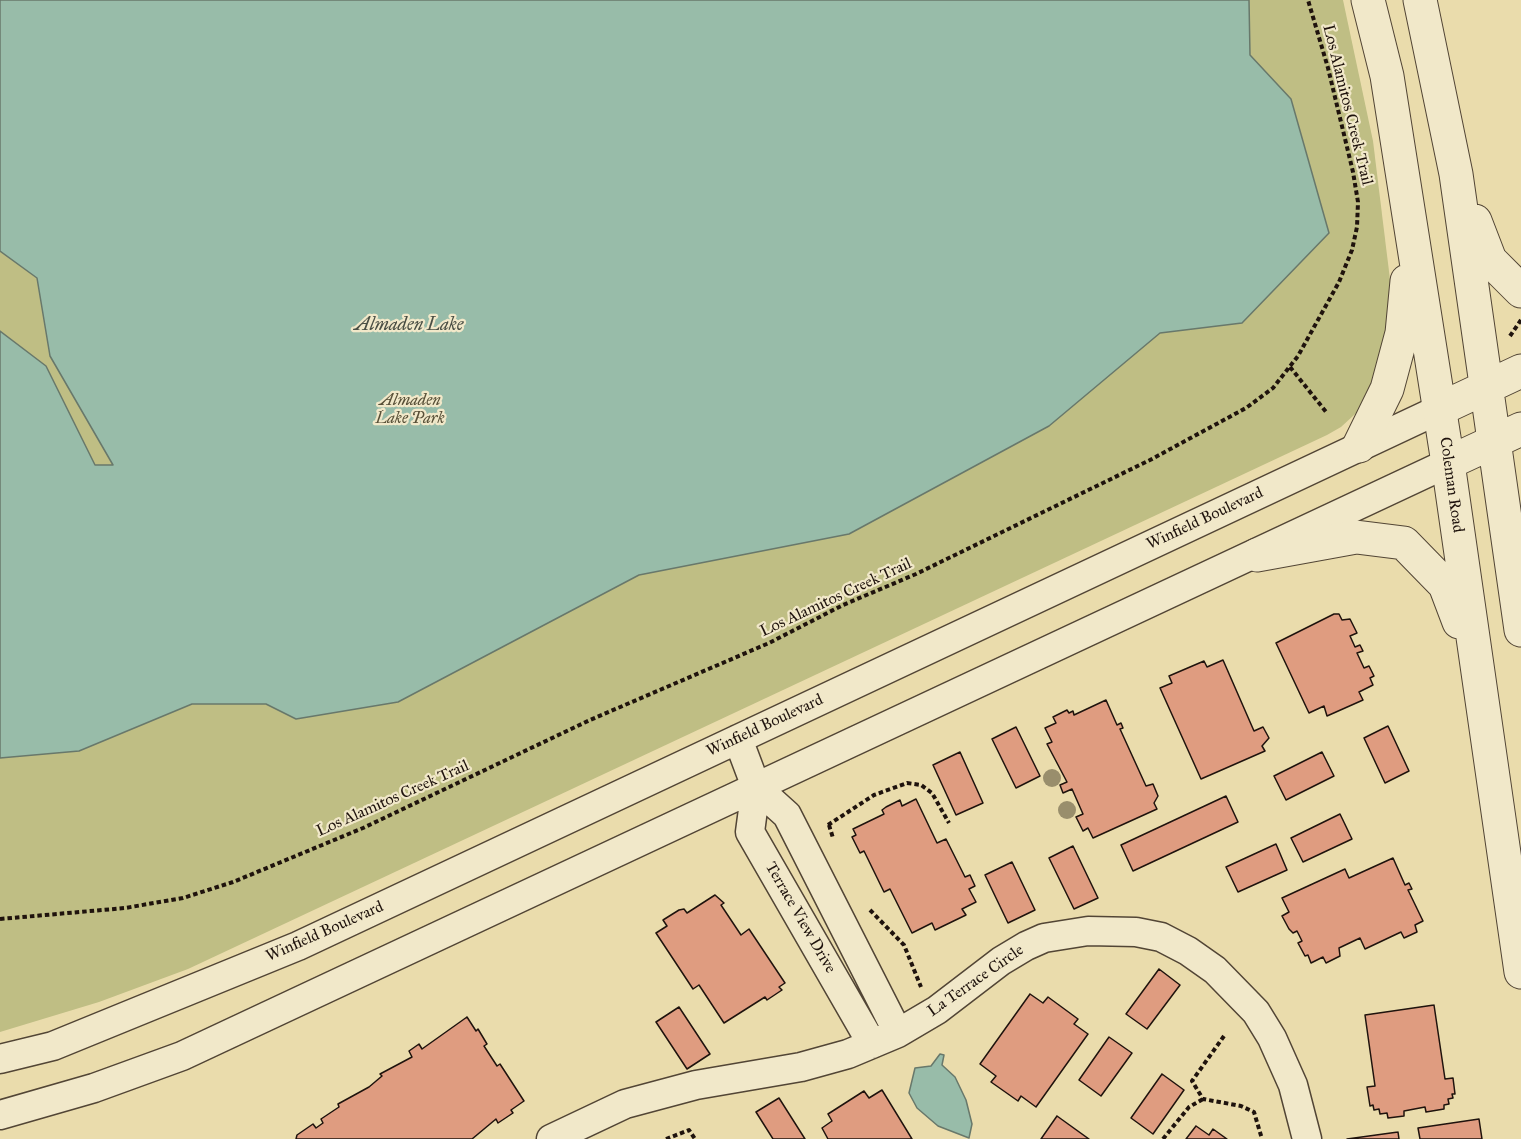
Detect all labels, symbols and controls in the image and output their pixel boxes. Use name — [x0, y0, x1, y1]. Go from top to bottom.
street label: Los Alamitos Creek Trail — [1318, 23, 1376, 187]
water label: Almaden Lake — [354, 315, 464, 337]
park label: Almaden Lake Park — [375, 391, 445, 429]
street label: Coleman Road — [1435, 436, 1467, 534]
street label: Winfield Boulevard — [1144, 484, 1266, 554]
street label: Los Alamitos Creek Trail — [757, 554, 915, 642]
street label: Winfield Boulevard — [704, 691, 826, 761]
street label: Los Alamitos Creek Trail — [314, 757, 472, 841]
street label: Terrace View Drive — [760, 859, 840, 977]
street label: Winfield Boulevard — [263, 898, 387, 966]
street label: La Terrace Circle — [924, 941, 1028, 1021]

